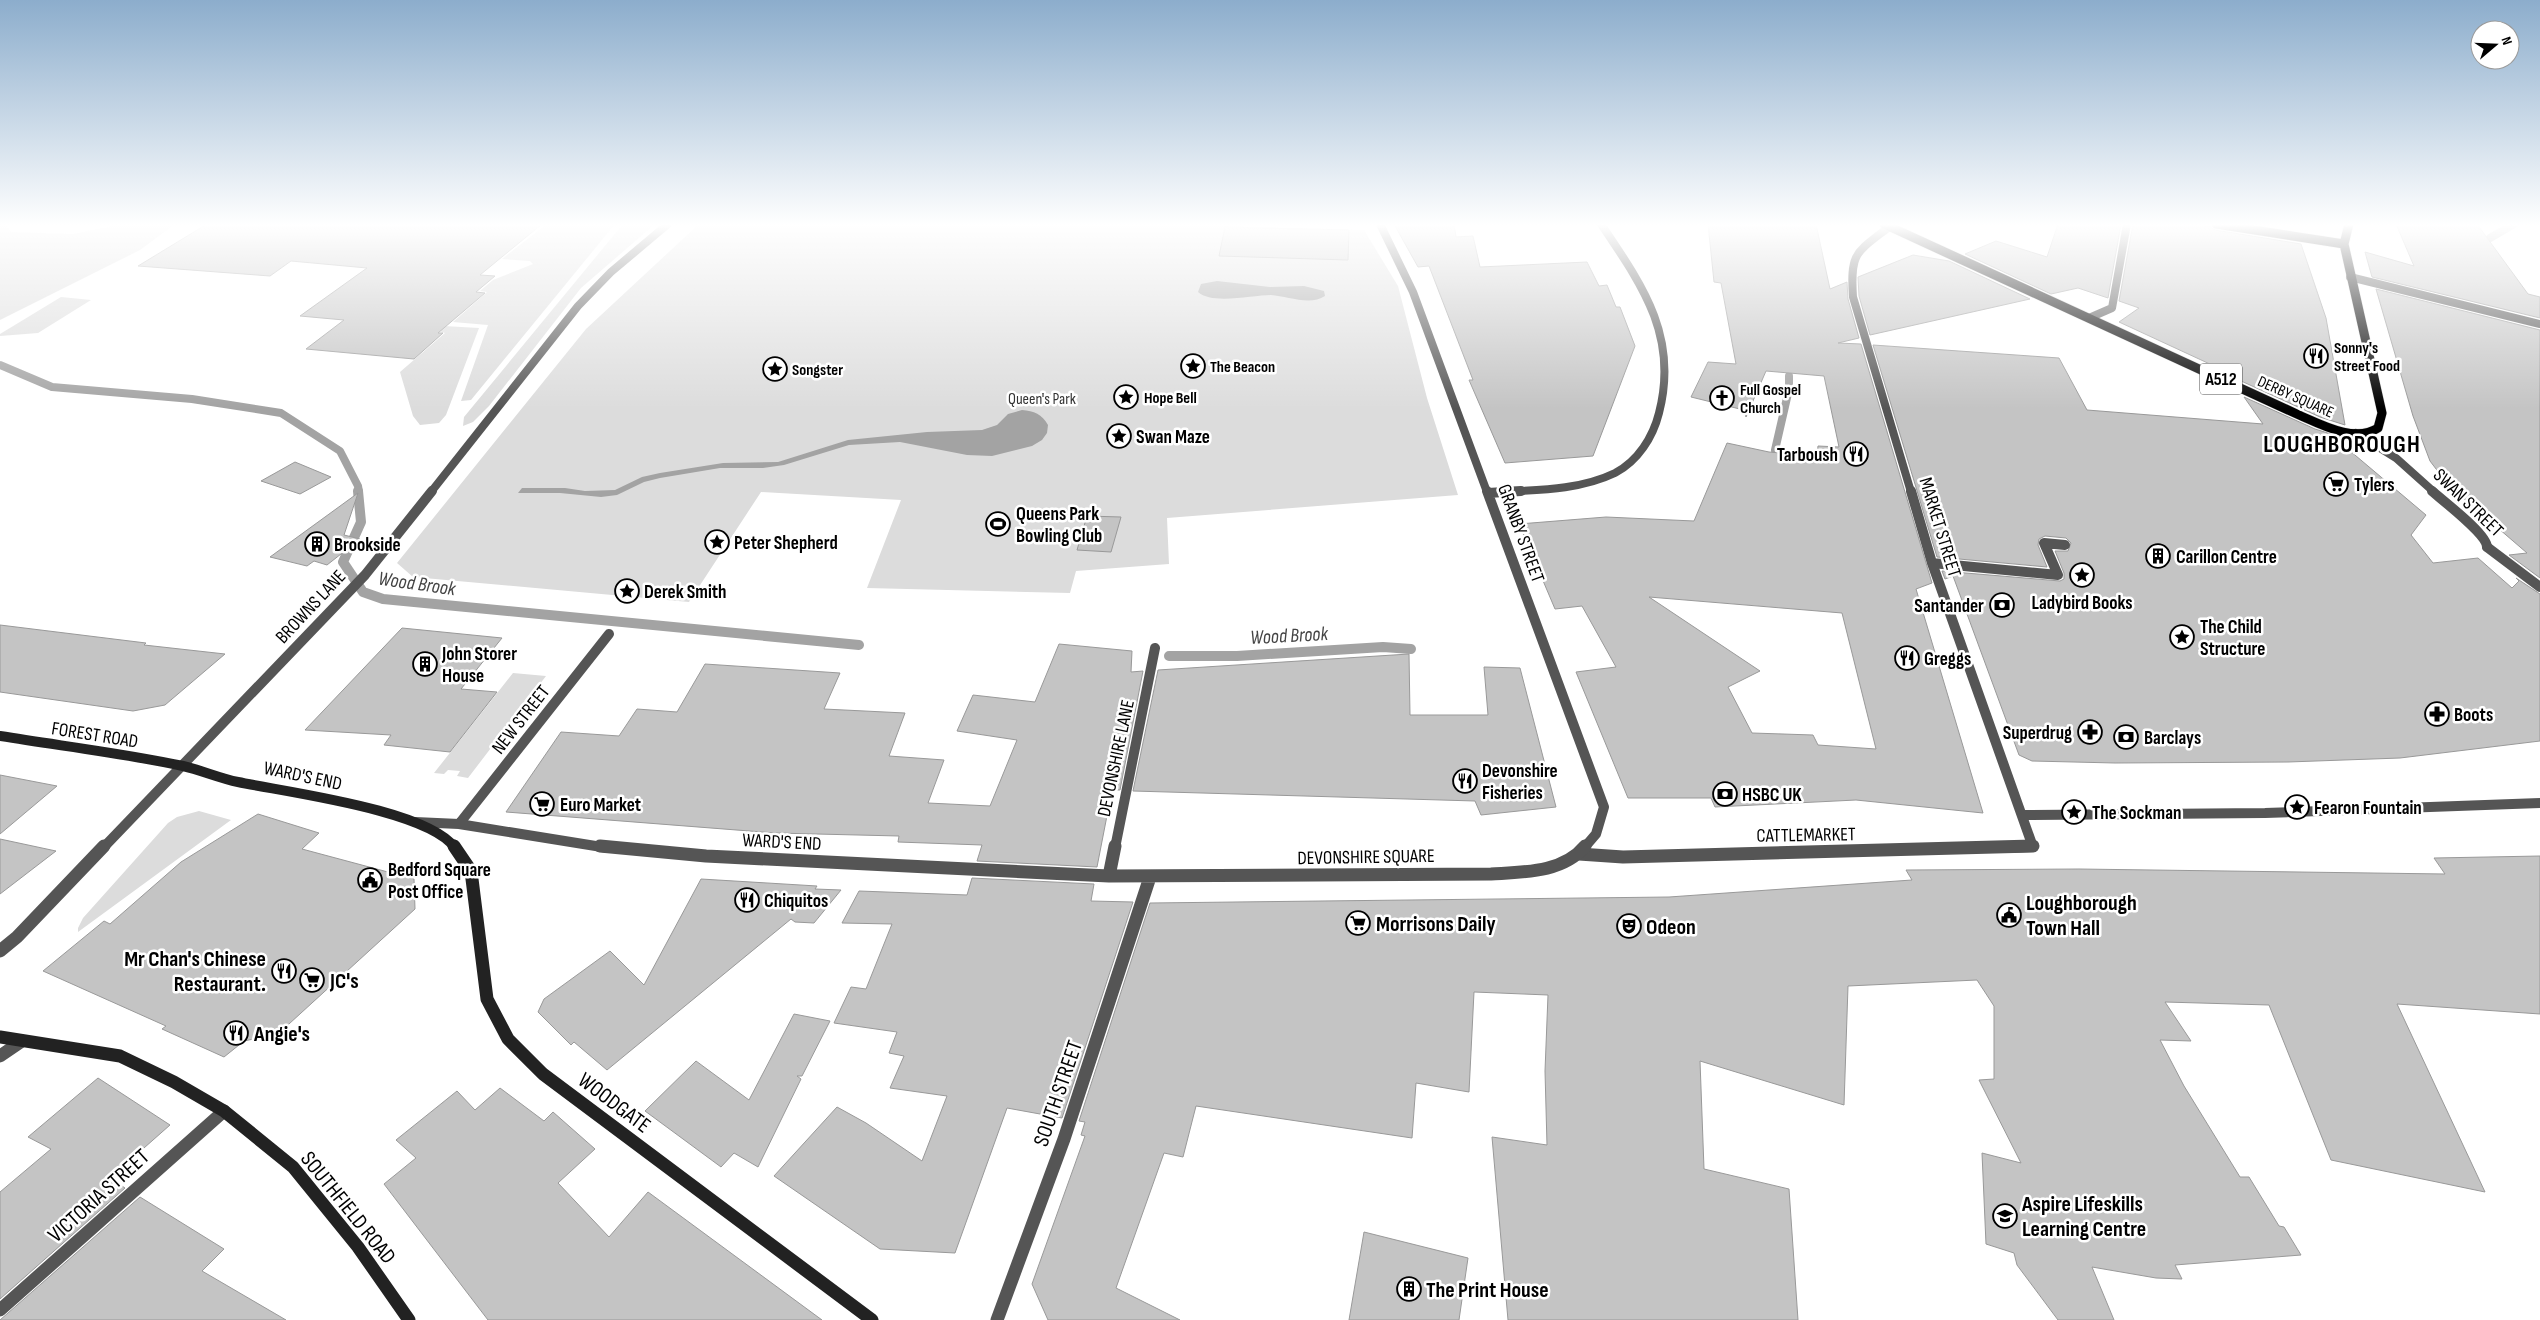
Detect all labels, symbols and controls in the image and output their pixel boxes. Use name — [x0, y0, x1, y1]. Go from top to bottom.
north arrow — [2470, 20, 2520, 70]
text: N — [2498, 35, 2516, 47]
place label: Sonny's Street Food — [2334, 339, 2400, 376]
restaurant icon: Sonny's Street Food — [2303, 343, 2329, 369]
place icon: The Beacon — [1180, 353, 1206, 379]
place icon: Songster — [762, 356, 788, 382]
place label: The Beacon — [1210, 358, 1275, 377]
place label: Songster — [792, 361, 843, 380]
road number: A512 — [2200, 364, 2242, 394]
street label: DERBY SQUARE — [2254, 372, 2336, 423]
place label: Full Gospel Church — [1740, 381, 1801, 418]
place icon: Hope Bell — [1113, 384, 1139, 410]
church icon: Full Gospel Church — [1709, 385, 1735, 411]
place label: Hope Bell — [1144, 389, 1197, 408]
park label: Queen's Park — [1008, 390, 1076, 409]
place icon: Swan Maze — [1106, 423, 1132, 449]
place label: Swan Maze — [1136, 426, 1210, 449]
district label: LOUGHBOROUGH — [2263, 430, 2421, 459]
restaurant icon: Tarboush — [1843, 441, 1869, 467]
place label: Tarboush — [1777, 444, 1838, 467]
street label: SWAN STREET — [2428, 464, 2508, 542]
supermarket icon: Tylers — [2323, 471, 2349, 497]
place label: Tylers — [2354, 474, 2395, 497]
street label: MARKET STREET — [1913, 475, 1966, 580]
street label: GRANBY STREET — [1492, 481, 1549, 586]
place label: Queens Park Bowling Club — [1016, 503, 1102, 548]
sports icon: Queens Park Bowling Club — [985, 511, 1011, 537]
place icon: Peter Shepherd — [704, 529, 730, 555]
building icon: Brookside — [304, 531, 330, 557]
place label: Peter Shepherd — [734, 532, 838, 555]
place label: Brookside — [334, 534, 401, 557]
building icon: Carillon Centre — [2145, 543, 2171, 569]
place label: Carillon Centre — [2176, 546, 2277, 569]
place icon: Ladybird Books — [2069, 562, 2095, 588]
street label: BROWNS LANE — [271, 565, 351, 649]
water label: Wood Brook — [377, 567, 458, 601]
place icon: Derek Smith — [614, 578, 640, 604]
place label: Derek Smith — [644, 581, 727, 604]
bank icon: Santander — [1989, 592, 2015, 618]
place label: Ladybird Books — [2031, 592, 2133, 615]
place label: Santander — [1914, 595, 1984, 618]
place label: The Child Structure — [2200, 616, 2265, 661]
water label: Wood Brook — [1250, 622, 1329, 650]
place icon: The Child Structure — [2169, 624, 2195, 650]
place label: John Storer House — [441, 643, 517, 688]
restaurant icon: Greggs — [1894, 645, 1920, 671]
place label: Greggs — [1924, 648, 1971, 671]
building icon: John Storer House — [412, 651, 438, 677]
street label: NEW STREET — [487, 681, 555, 759]
street label: DEVONSHIRE LANE — [1093, 698, 1140, 819]
pharmacy icon: Boots — [2424, 701, 2450, 727]
place label: Boots — [2454, 704, 2493, 727]
street label: FOREST ROAD — [50, 717, 140, 754]
pharmacy icon: Superdrug — [2077, 719, 2103, 745]
place label: Superdrug — [2003, 722, 2072, 745]
bank icon: Barclays — [2113, 724, 2139, 750]
place label: Barclays — [2144, 727, 2201, 750]
street label: WARD'S END — [262, 757, 344, 796]
place label: Devonshire Fisheries — [1482, 760, 1558, 805]
restaurant icon: Devonshire Fisheries — [1452, 768, 1478, 794]
bank icon: HSBC UK — [1712, 781, 1738, 807]
place label: HSBC UK — [1742, 784, 1802, 807]
supermarket icon: Euro Market — [529, 791, 555, 817]
place label: Euro Market — [560, 794, 641, 817]
place icon: Fearon Fountain — [2284, 794, 2310, 820]
place label: Fearon Fountain — [2314, 797, 2422, 820]
place icon: The Sockman — [2061, 799, 2087, 825]
place label: The Sockman — [2092, 802, 2181, 825]
street label: CATTLEMARKET — [1756, 823, 1856, 848]
street label: WARD'S END — [742, 829, 822, 856]
street label: DEVONSHIRE SQUARE — [1297, 845, 1435, 870]
place label: Bedford Square Post Office — [388, 859, 491, 904]
public building icon: Bedford Square Post Office — [357, 867, 383, 893]
restaurant icon: Chiquitos — [734, 887, 760, 913]
place label: Chiquitos — [764, 890, 828, 913]
place label: Loughborough Town Hall — [2026, 890, 2137, 942]
public building icon: Loughborough Town Hall — [1996, 902, 2022, 928]
supermarket icon: Morrisons Daily — [1345, 910, 1371, 936]
place label: Morrisons Daily — [1376, 911, 1496, 938]
theatre icon: Odeon — [1616, 913, 1642, 939]
place label: Odeon — [1646, 914, 1696, 941]
place label: Mr Chan's Chinese Restaurant. — [124, 946, 266, 998]
restaurant icon: Mr Chan's Chinese Restaurant. — [271, 958, 297, 984]
supermarket icon: JC's — [299, 967, 325, 993]
place label: JC's — [329, 968, 359, 995]
restaurant icon: Angie's — [223, 1020, 249, 1046]
place label: Angie's — [253, 1021, 310, 1048]
street label: SOUTH STREET — [1028, 1037, 1089, 1150]
street label: WOODGATE — [572, 1067, 656, 1139]
street label: VICTORIA STREET — [43, 1143, 155, 1249]
street label: SOUTHFIELD ROAD — [294, 1146, 401, 1270]
place label: Aspire Lifeskills Learning Centre — [2021, 1191, 2146, 1243]
school or university icon: Aspire Lifeskills Learning Centre — [1992, 1203, 2018, 1229]
building icon: The Print House — [1396, 1276, 1422, 1302]
place label: The Print House — [1426, 1277, 1549, 1304]

